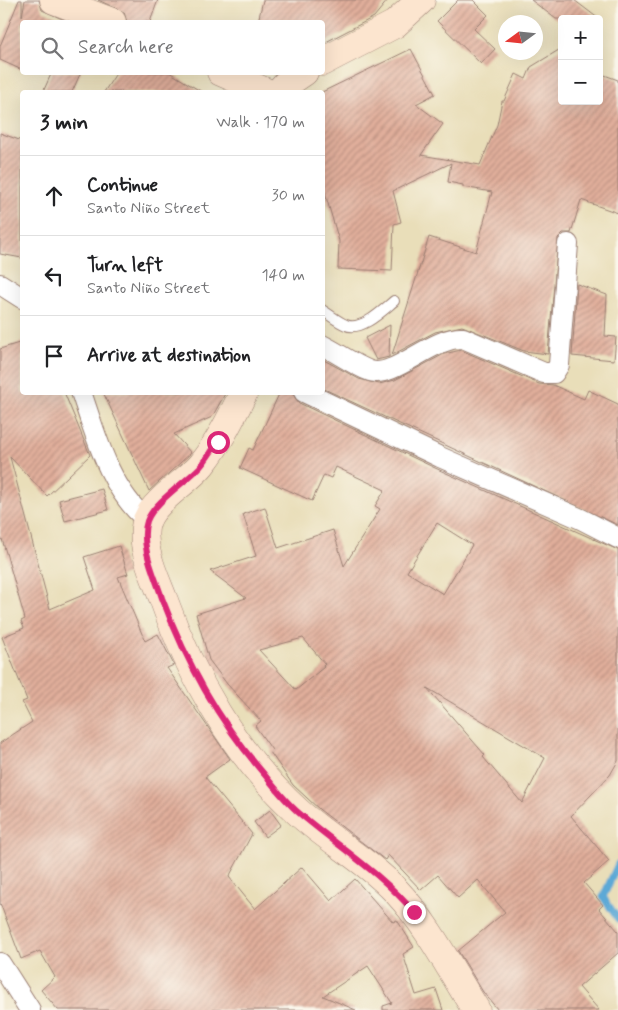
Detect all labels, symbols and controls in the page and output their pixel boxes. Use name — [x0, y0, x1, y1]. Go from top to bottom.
north arrow — [498, 15, 543, 60]
map controls — [558, 15, 603, 105]
button: + — [558, 15, 603, 60]
search box — [20, 20, 325, 75]
icon: search — [38, 34, 66, 62]
text: Search here — [78, 35, 174, 60]
button: − — [558, 60, 603, 105]
text: 3 min — [40, 109, 88, 137]
text: Walk · 170 m — [216, 112, 305, 133]
text: Continue — [87, 173, 158, 198]
icon: ahead — [40, 182, 68, 210]
text: 30 m — [272, 185, 305, 206]
text: Santo Niño Street — [87, 198, 210, 219]
text: Turn left — [87, 253, 163, 278]
icon: left — [40, 262, 68, 290]
text: 140 m — [261, 265, 305, 286]
text: Santo Niño Street — [87, 278, 210, 299]
icon: arrive — [40, 342, 68, 370]
text: Arrive at destination — [87, 343, 251, 368]
route start — [207, 431, 230, 454]
route end — [403, 901, 426, 924]

